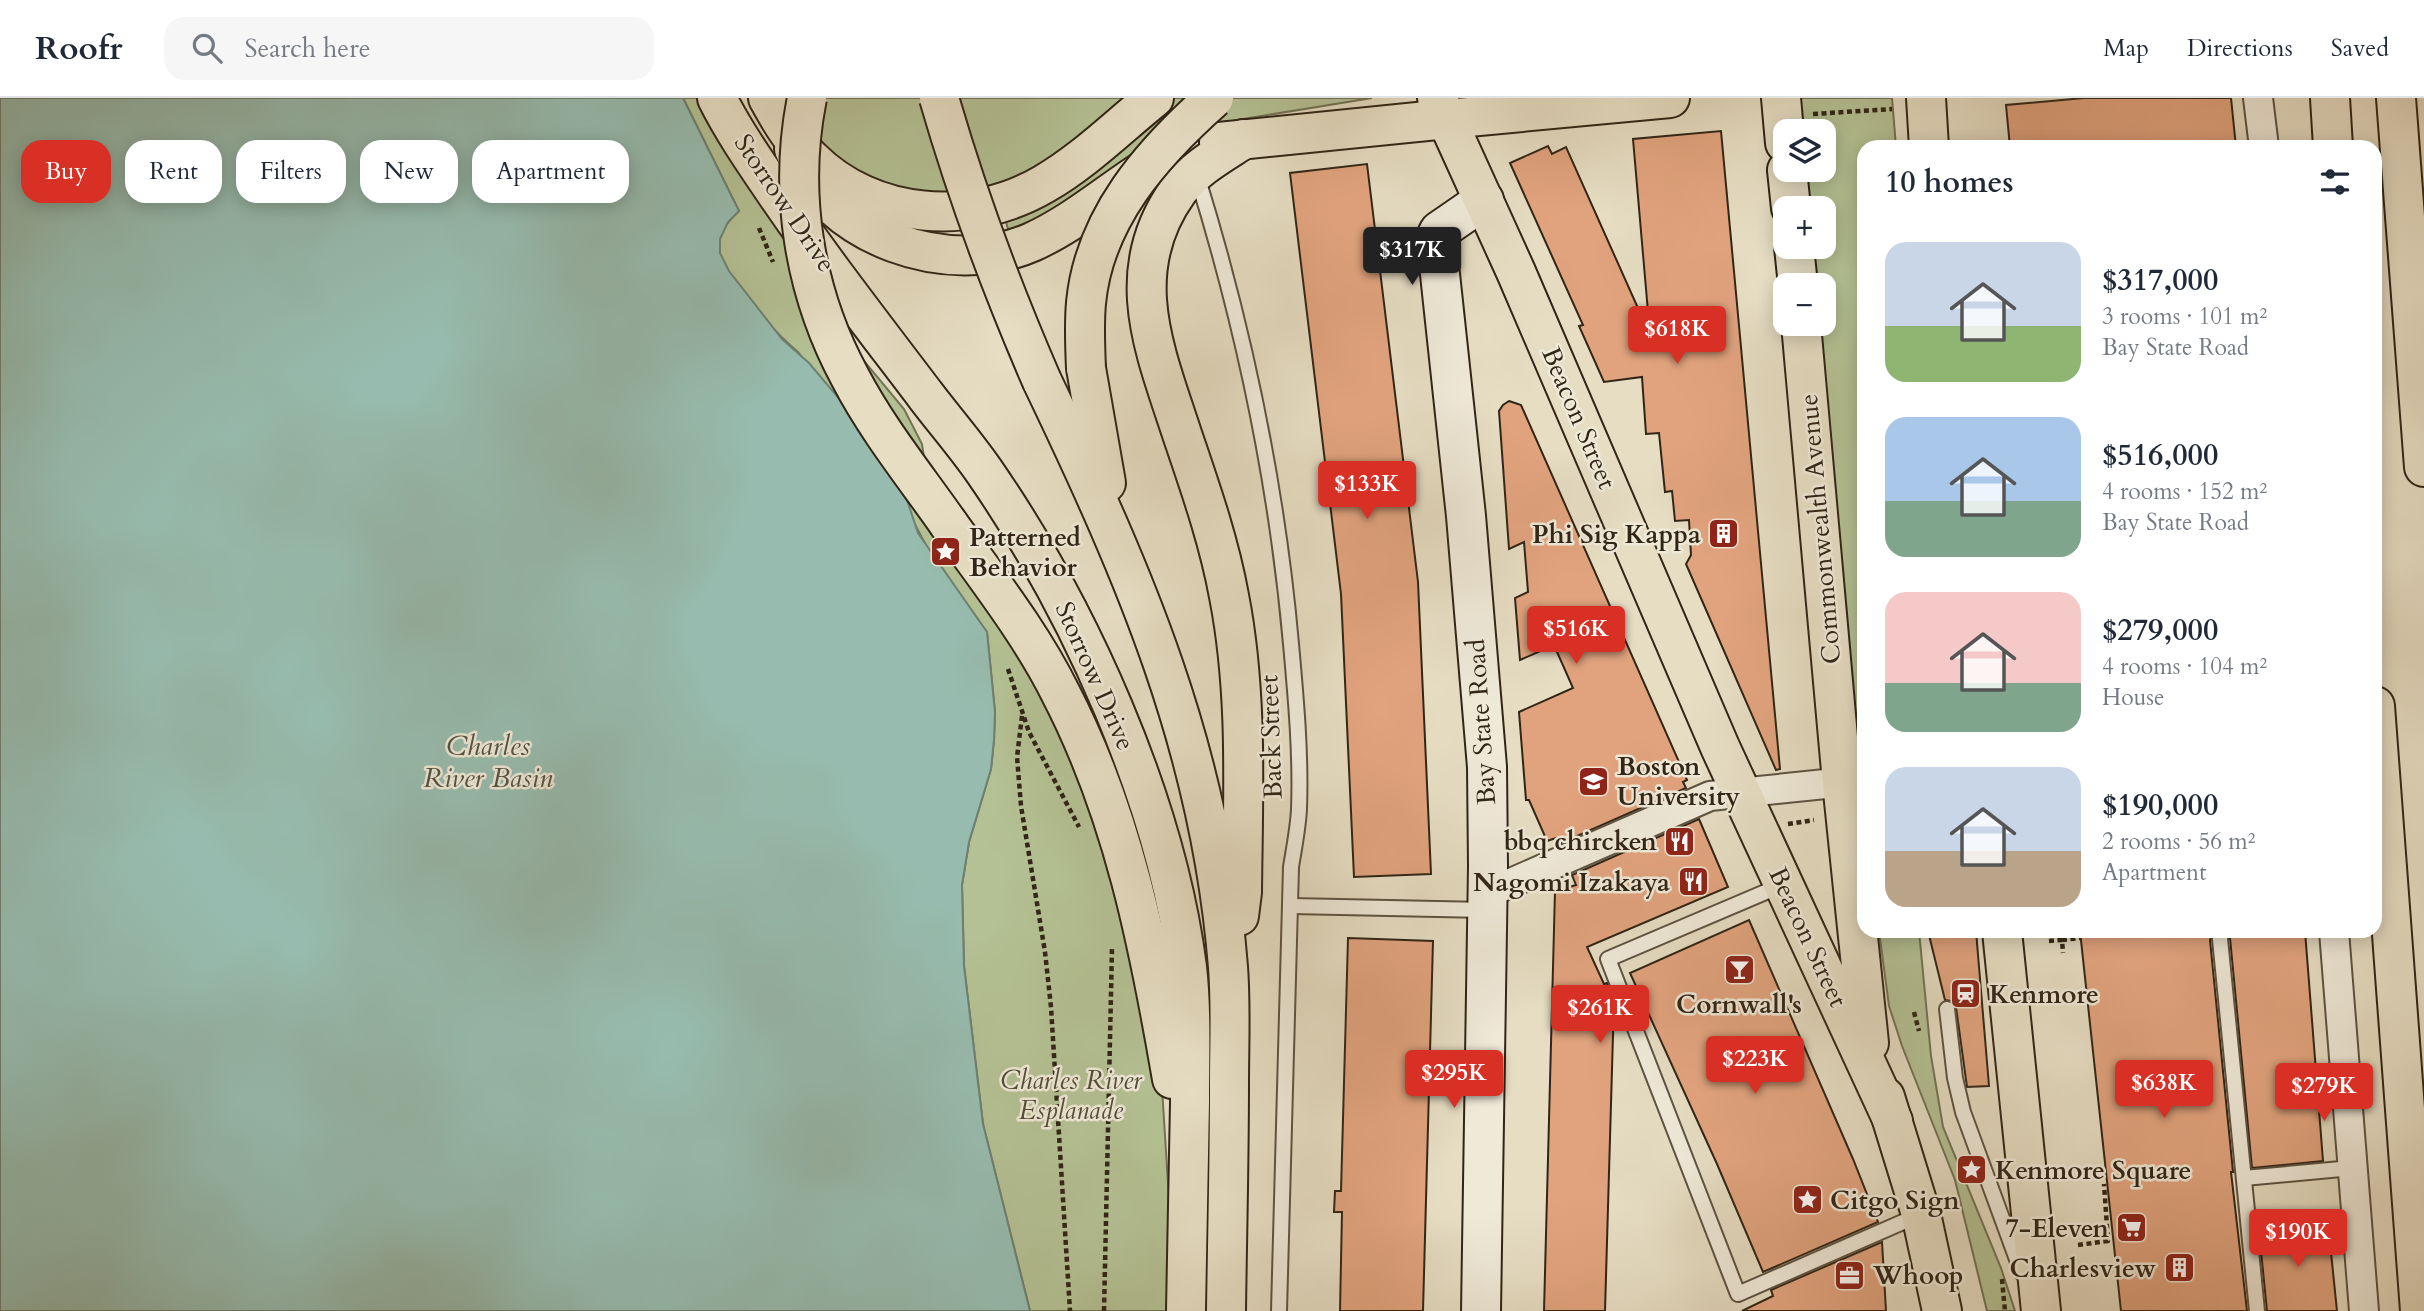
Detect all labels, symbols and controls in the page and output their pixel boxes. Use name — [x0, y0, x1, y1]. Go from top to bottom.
search box — [164, 17, 654, 80]
text: Roofr — [35, 26, 122, 71]
icon: search — [188, 29, 226, 67]
text: Search here — [244, 31, 370, 66]
text: Map — [2103, 32, 2149, 65]
text: Directions — [2187, 32, 2293, 65]
text: Saved — [2331, 32, 2389, 65]
map controls — [1773, 119, 1836, 336]
button: layers — [1773, 119, 1836, 182]
street label: Storrow Drive — [726, 127, 844, 279]
chip: Buy — [21, 140, 111, 203]
chip: Rent — [125, 140, 222, 203]
chip: Filters — [236, 140, 346, 203]
chip: New — [360, 140, 458, 203]
chip: Apartment — [472, 140, 629, 203]
text: 10 homes — [1885, 162, 2014, 203]
icon: filters — [2316, 163, 2354, 201]
button: + — [1773, 196, 1836, 259]
pin: $317K — [1363, 228, 1461, 287]
text: $317K — [1379, 234, 1445, 265]
text: $317,000 — [2102, 260, 2218, 301]
icon: home — [1941, 270, 2025, 354]
button: − — [1773, 273, 1836, 336]
text: 3 rooms · 101 m² — [2102, 301, 2267, 332]
pin: $618K — [1628, 306, 1726, 366]
text: $618K — [1644, 313, 1710, 344]
text: Bay State Road — [2102, 332, 2249, 363]
street label: Beacon Street — [1533, 342, 1625, 494]
street label: Commonwealth Avenue — [1791, 392, 1849, 666]
text: $516,000 — [2102, 435, 2218, 476]
icon: home — [1941, 445, 2025, 529]
pin: $133K — [1318, 462, 1416, 521]
text: $133K — [1334, 468, 1400, 499]
text: 4 rooms · 152 m² — [2102, 476, 2267, 507]
text: Bay State Road — [2102, 507, 2249, 538]
place label: Phi Sig Kappa — [1532, 517, 1701, 552]
building icon: Phi Sig Kappa — [1707, 517, 1741, 551]
place label: Patterned Behavior — [969, 520, 1081, 585]
place icon: Patterned Behavior — [929, 535, 963, 569]
street label: Storrow Drive — [1047, 596, 1143, 756]
pin: $516K — [1527, 606, 1625, 666]
text: $279,000 — [2102, 610, 2218, 651]
text: $516K — [1543, 613, 1609, 644]
icon: home — [1941, 620, 2025, 704]
street label: Bay State Road — [1458, 638, 1504, 806]
text: 4 rooms · 104 m² — [2102, 651, 2267, 682]
street label: Back Street — [1251, 674, 1291, 800]
text: House — [2102, 682, 2164, 713]
water label: Charles River Basin — [423, 727, 553, 797]
place label: Boston University — [1617, 749, 1740, 814]
school or university icon: Boston University — [1577, 764, 1611, 798]
text: $190,000 — [2102, 785, 2218, 826]
icon: home — [1941, 795, 2025, 879]
place label: bbq chircken — [1504, 824, 1657, 859]
restaurant icon: bbq chircken — [1663, 824, 1697, 858]
text: 2 rooms · 56 m² — [2102, 826, 2255, 857]
text: Apartment — [2102, 857, 2206, 888]
street label: Beacon Street — [1760, 861, 1856, 1013]
place label: Nagomi Izakaya — [1473, 865, 1670, 900]
restaurant icon: Nagomi Izakaya — [1676, 865, 1710, 899]
bar icon: Cornwall's — [1722, 952, 1756, 986]
station icon: Kenmore — [1949, 977, 1983, 1011]
place label: Kenmore — [1989, 977, 2099, 1012]
pin: $261K — [1551, 986, 1649, 1045]
place label: Cornwall's — [1676, 987, 1802, 1022]
text: $261K — [1567, 992, 1633, 1023]
pin: $223K — [1706, 1037, 1804, 1096]
text: $223K — [1722, 1043, 1788, 1074]
pin: $295K — [1405, 1051, 1503, 1110]
text: $295K — [1421, 1057, 1487, 1088]
pin: $638K — [2115, 1060, 2213, 1120]
park label: Charles River Esplanade — [1000, 1063, 1143, 1128]
pin: $279K — [2275, 1063, 2373, 1123]
text: $638K — [2131, 1067, 2197, 1098]
text: $279K — [2291, 1070, 2357, 1101]
place icon: Kenmore Square — [1955, 1153, 1989, 1187]
place label: Kenmore Square — [1995, 1153, 2191, 1188]
place icon: Citgo Sign — [1790, 1183, 1824, 1217]
place label: Citgo Sign — [1830, 1183, 1960, 1218]
pin: $190K — [2249, 1210, 2347, 1269]
place label: 7-Eleven — [2006, 1211, 2109, 1246]
supermarket icon: 7-Eleven — [2115, 1211, 2149, 1245]
text: $190K — [2265, 1216, 2331, 1247]
place label: Charlesview — [2010, 1251, 2156, 1286]
building icon: Charlesview — [2162, 1251, 2196, 1285]
office icon: Whoop — [1833, 1258, 1867, 1292]
place label: Whoop — [1872, 1258, 1963, 1293]

